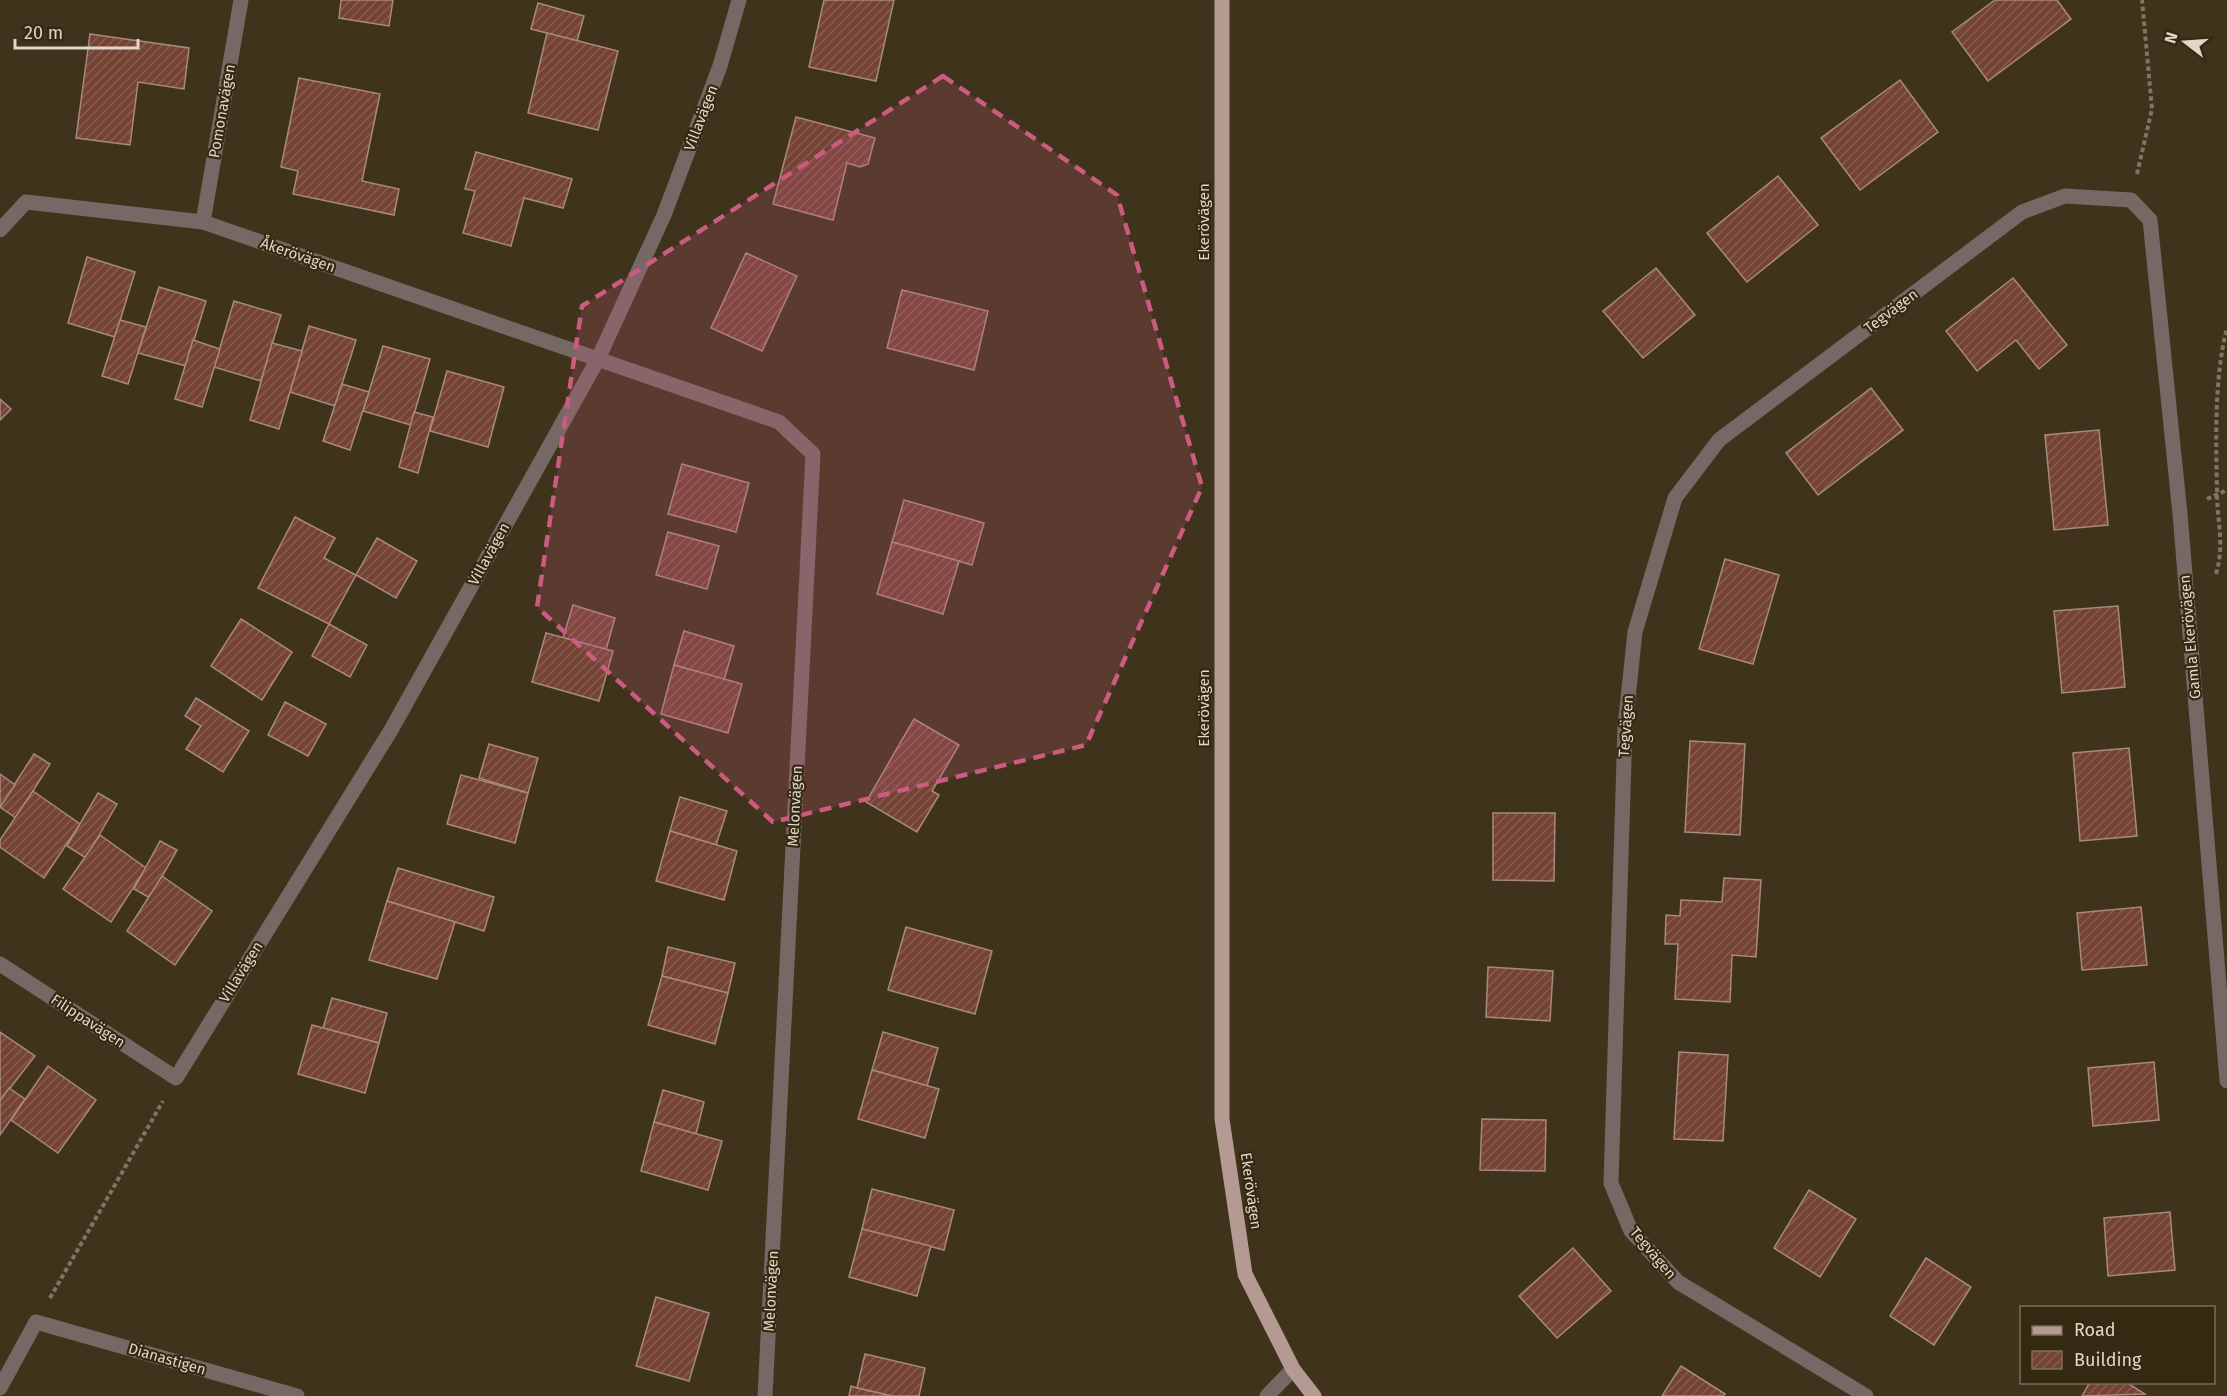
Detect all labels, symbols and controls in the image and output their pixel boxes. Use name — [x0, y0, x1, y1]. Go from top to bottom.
scale bar — [15, 12, 138, 50]
north arrow — [2155, 12, 2215, 72]
text: 20 m — [24, 22, 63, 44]
text: N — [2160, 30, 2182, 46]
street label: Pomonavägen — [205, 63, 239, 159]
street label: Villavägen — [680, 83, 722, 153]
street label: Ekerövägen — [1195, 183, 1213, 261]
street label: Åkerövägen — [258, 234, 338, 276]
street label: Tegvägen — [1861, 285, 1921, 337]
street label: Villavägen — [464, 520, 514, 588]
street label: Gamla Ekerövägen — [2176, 574, 2204, 700]
street label: Ekerövägen — [1195, 669, 1213, 747]
street label: Tegvägen — [1615, 694, 1637, 758]
street label: Melonvägen — [784, 765, 806, 847]
street label: Villavägen — [215, 938, 267, 1006]
street label: Filippavägen — [47, 990, 129, 1052]
street label: Ekerövägen — [1237, 1151, 1265, 1231]
street label: Tegvägen — [1626, 1223, 1680, 1283]
street label: Melonvägen — [760, 1250, 782, 1332]
legend — [2020, 1306, 2215, 1384]
text: Road — [2074, 1319, 2116, 1341]
street label: Dianastigen — [126, 1339, 208, 1379]
text: Building — [2074, 1349, 2142, 1371]

